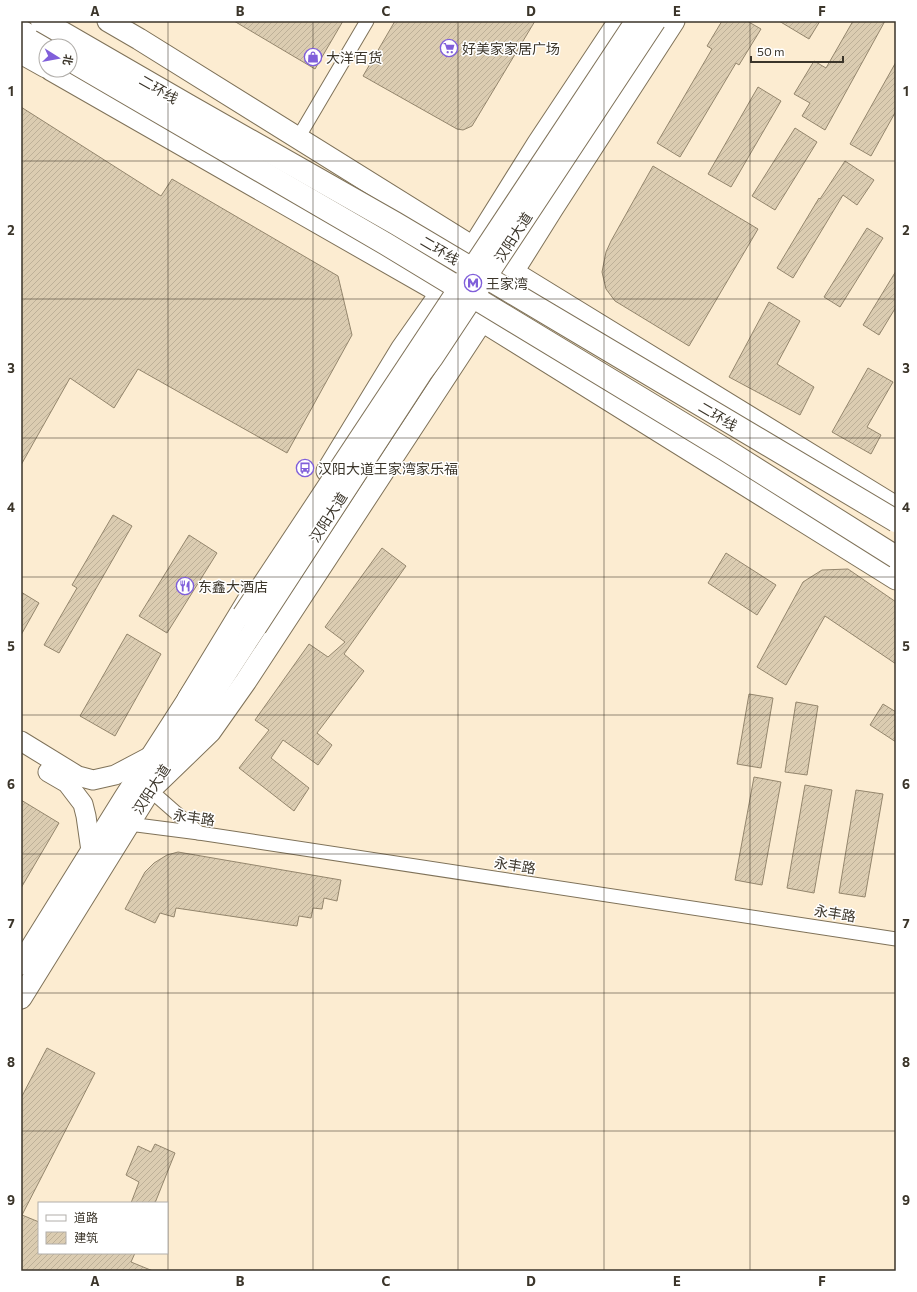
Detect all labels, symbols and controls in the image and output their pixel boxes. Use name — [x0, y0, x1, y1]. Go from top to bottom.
text: A — [90, 3, 100, 19]
text: B — [236, 3, 245, 19]
text: C — [382, 3, 391, 19]
text: D — [526, 3, 536, 19]
text: E — [673, 3, 681, 19]
text: F — [818, 3, 826, 19]
north arrow — [38, 38, 78, 78]
supermarket icon: 好美家家居广场 — [439, 38, 459, 58]
scale bar — [751, 38, 843, 64]
place label: 好美家家居广场 — [462, 40, 560, 57]
text: 50 m — [757, 44, 785, 58]
shop icon: 大洋百货 — [303, 47, 323, 67]
place label: 大洋百货 — [326, 49, 382, 66]
text: 北 — [61, 53, 76, 67]
street label: 二环线 — [137, 71, 181, 107]
text: 1 — [8, 83, 14, 99]
text: 1 — [903, 83, 909, 99]
street label: 汉阳大道 — [491, 209, 535, 265]
text: 2 — [7, 222, 15, 238]
text: 2 — [902, 222, 910, 238]
street label: 二环线 — [418, 232, 462, 268]
metro station icon: 王家湾 — [463, 273, 483, 293]
place label: 王家湾 — [486, 275, 528, 292]
text: 3 — [7, 360, 15, 376]
text: 3 — [902, 360, 910, 376]
street label: 二环线 — [696, 398, 740, 434]
bus stop icon: 汉阳大道王家湾家乐福 — [295, 458, 315, 478]
place label: 汉阳大道王家湾家乐福 — [318, 460, 458, 477]
street label: 汉阳大道 — [306, 489, 350, 545]
text: 4 — [7, 499, 15, 515]
text: 4 — [902, 499, 910, 515]
restaurant icon: 东鑫大酒店 — [175, 576, 195, 596]
place label: 东鑫大酒店 — [198, 578, 268, 595]
text: 5 — [7, 638, 15, 654]
text: 5 — [902, 638, 910, 654]
street label: 汉阳大道 — [129, 761, 173, 817]
text: 6 — [7, 776, 15, 792]
text: 6 — [902, 776, 910, 792]
street label: 永丰路 — [172, 806, 216, 828]
street label: 永丰路 — [493, 853, 537, 877]
street label: 永丰路 — [813, 901, 857, 925]
text: 7 — [7, 915, 15, 931]
text: 7 — [902, 915, 910, 931]
text: 8 — [7, 1054, 15, 1070]
text: 8 — [902, 1054, 910, 1070]
text: 9 — [7, 1192, 15, 1208]
text: 9 — [902, 1192, 910, 1208]
legend — [38, 1202, 168, 1254]
text: 道路 — [74, 1210, 98, 1224]
text: 建筑 — [74, 1230, 98, 1244]
text: A — [90, 1273, 100, 1289]
text: B — [236, 1273, 245, 1289]
text: C — [382, 1273, 391, 1289]
text: D — [526, 1273, 536, 1289]
text: E — [673, 1273, 681, 1289]
text: F — [818, 1273, 826, 1289]

